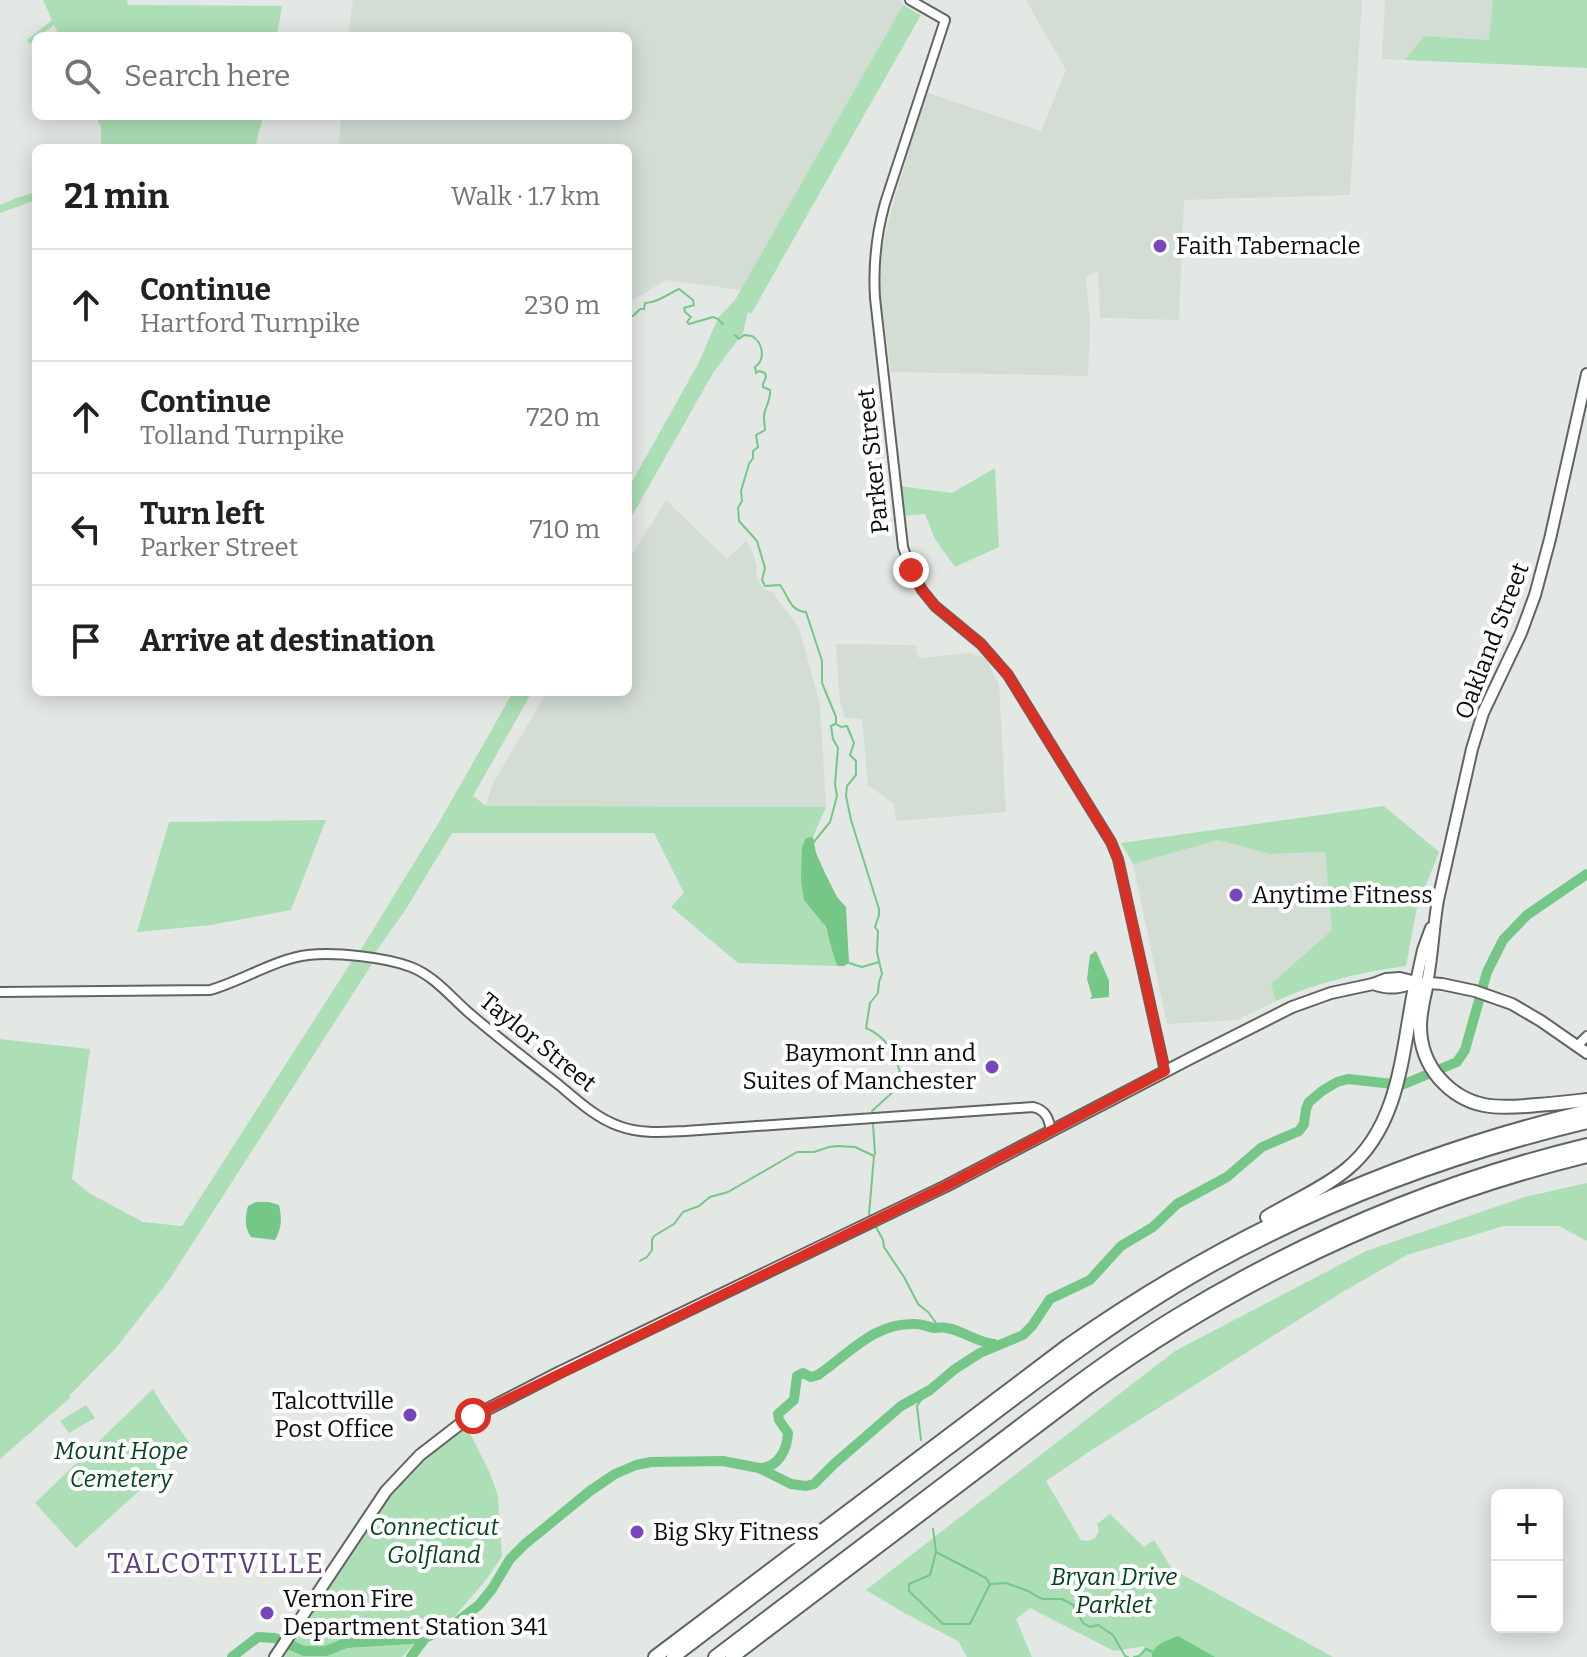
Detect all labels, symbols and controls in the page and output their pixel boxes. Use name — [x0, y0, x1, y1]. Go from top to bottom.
search box — [32, 32, 632, 120]
icon: search — [60, 54, 104, 98]
text: Search here — [124, 58, 291, 94]
text: 21 min — [64, 176, 169, 217]
text: Walk · 1.7 km — [451, 181, 600, 212]
place label: Faith Tabernacle — [1176, 232, 1361, 260]
marker: Faith Tabernacle — [1151, 237, 1169, 255]
text: Continue — [140, 272, 271, 308]
icon: ahead — [64, 283, 108, 327]
text: 230 m — [524, 290, 600, 321]
text: Hartford Turnpike — [140, 308, 360, 339]
text: Continue — [140, 384, 271, 420]
street label: Parker Street — [851, 387, 895, 535]
icon: ahead — [64, 395, 108, 439]
text: 720 m — [526, 402, 600, 433]
text: Tolland Turnpike — [140, 420, 345, 451]
text: Turn left — [140, 496, 265, 532]
icon: left — [64, 507, 108, 551]
text: 710 m — [530, 514, 600, 545]
text: Parker Street — [140, 532, 298, 563]
route end — [893, 552, 929, 588]
street label: Oakland Street — [1449, 558, 1535, 723]
icon: arrive — [64, 619, 108, 663]
text: Arrive at destination — [140, 623, 435, 659]
place label: Anytime Fitness — [1252, 881, 1433, 909]
marker: Anytime Fitness — [1227, 886, 1245, 904]
street label: Taylor Street — [474, 987, 602, 1098]
place label: Baymont Inn and Suites of Manchester — [742, 1039, 976, 1095]
marker: Baymont Inn and Suites of Manchester — [983, 1058, 1001, 1076]
place label: Talcottville Post Office — [272, 1387, 394, 1443]
route start — [455, 1398, 491, 1434]
marker: Talcottville Post Office — [401, 1406, 419, 1424]
park label: Mount Hope Cemetery — [54, 1437, 188, 1493]
map controls — [1491, 1489, 1563, 1633]
button: + — [1491, 1489, 1563, 1561]
park label: Connecticut Golfland — [369, 1513, 499, 1569]
place label: Big Sky Fitness — [653, 1518, 819, 1546]
marker: Big Sky Fitness — [628, 1523, 646, 1541]
district label: TALCOTTVILLE — [107, 1547, 325, 1580]
button: − — [1491, 1561, 1563, 1633]
park label: Bryan Drive Parklet — [1051, 1563, 1177, 1619]
place label: Vernon Fire Department Station 341 — [283, 1585, 548, 1641]
marker: Vernon Fire Department Station 341 — [258, 1604, 276, 1622]

